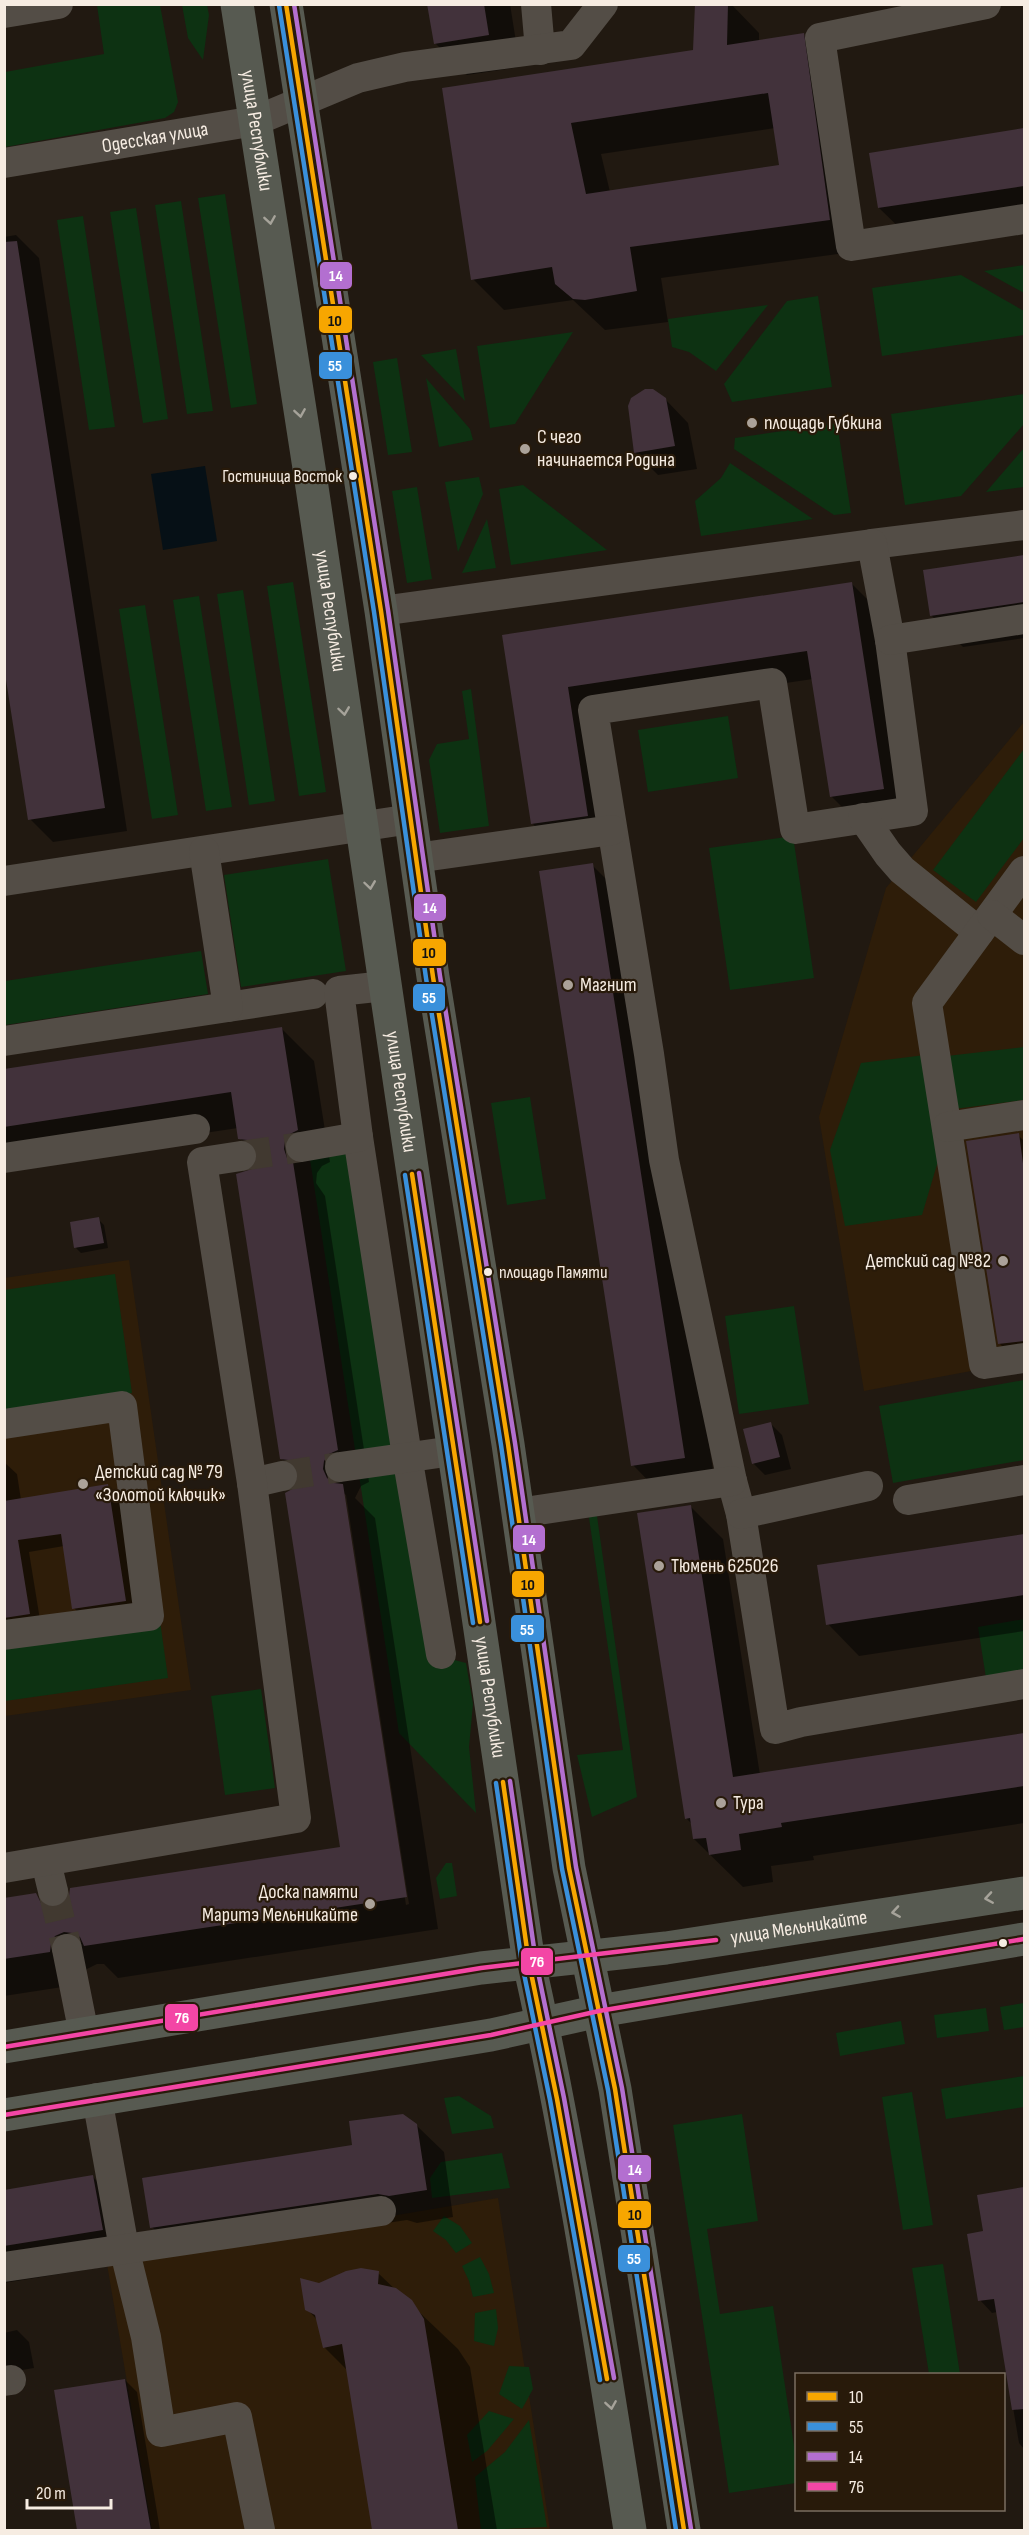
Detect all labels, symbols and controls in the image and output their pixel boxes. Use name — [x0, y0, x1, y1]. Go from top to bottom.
street label: улица Республики — [235, 68, 278, 193]
street label: Одесская улица — [100, 117, 210, 158]
one-way arrow — [264, 215, 276, 225]
line badge: 14 — [319, 261, 353, 290]
text: 14 — [329, 267, 343, 286]
line badge: 10 — [318, 305, 353, 334]
text: 10 — [328, 312, 342, 331]
line badge: 55 — [318, 351, 353, 380]
text: 55 — [328, 357, 342, 376]
one-way arrow — [294, 408, 306, 417]
place label: площадь Губкина — [764, 411, 882, 435]
marker: площадь Губкина — [745, 416, 759, 430]
place label: С чего начинается Родина — [537, 425, 675, 472]
marker: С чего начинается Родина — [518, 442, 532, 456]
place label: Гостиница Восток — [222, 466, 342, 487]
marker: Гостиница Восток — [347, 470, 359, 482]
street label: улица Республики — [309, 549, 351, 673]
one-way arrow — [338, 707, 350, 716]
one-way arrow — [364, 880, 376, 889]
line badge: 14 — [413, 893, 447, 922]
text: 14 — [423, 899, 437, 918]
line badge: 10 — [412, 938, 447, 967]
text: 10 — [422, 944, 436, 963]
place label: Магнит — [580, 973, 637, 997]
marker: Магнит — [561, 978, 575, 992]
line badge: 55 — [412, 983, 446, 1012]
text: 55 — [422, 989, 436, 1008]
street label: улица Республики — [380, 1029, 422, 1154]
place label: Детский сад №82 — [866, 1249, 991, 1273]
marker: Детский сад №82 — [996, 1254, 1010, 1268]
place label: площадь Памяти — [499, 1262, 607, 1283]
marker: площадь Памяти — [482, 1266, 494, 1278]
place label: Детский сад № 79 «Золотой ключик» — [95, 1460, 226, 1507]
marker: Детский сад № 79 «Золотой ключик» — [76, 1477, 90, 1491]
line badge: 14 — [512, 1524, 546, 1553]
text: 14 — [522, 1531, 536, 1550]
place label: Тюмень 625026 — [671, 1554, 779, 1578]
marker: Тюмень 625026 — [652, 1559, 666, 1573]
line badge: 10 — [511, 1570, 545, 1598]
text: 10 — [521, 1576, 535, 1595]
line badge: 55 — [510, 1614, 545, 1643]
text: 55 — [520, 1621, 534, 1640]
street label: улица Республики — [469, 1635, 511, 1759]
place label: Тура — [733, 1791, 764, 1815]
marker: Тура — [714, 1796, 728, 1810]
place label: Доска памяти Маритэ Мельникайте — [202, 1880, 358, 1927]
one-way arrow — [985, 1891, 995, 1904]
marker: Доска памяти Маритэ Мельникайте — [363, 1897, 377, 1911]
street label: улица Мельникайте — [729, 1905, 869, 1950]
one-way arrow — [891, 1906, 901, 1918]
unlabelled marker — [997, 1937, 1009, 1949]
line badge: 76 — [520, 1947, 554, 1976]
text: 76 — [530, 1953, 544, 1972]
line badge: 76 — [164, 2003, 199, 2032]
text: 76 — [175, 2009, 189, 2028]
line badge: 14 — [617, 2154, 652, 2183]
text: 14 — [628, 2161, 642, 2180]
line badge: 10 — [617, 2200, 652, 2229]
text: 10 — [628, 2206, 642, 2225]
line badge: 55 — [617, 2244, 651, 2273]
text: 55 — [627, 2250, 641, 2269]
legend — [795, 2373, 1005, 2511]
text: 10 — [849, 2387, 863, 2408]
one-way arrow — [604, 2400, 616, 2410]
text: 55 — [849, 2417, 863, 2438]
text: 14 — [849, 2447, 863, 2468]
scale bar — [27, 2472, 111, 2510]
text: 76 — [849, 2477, 864, 2498]
text: 20 m — [36, 2483, 66, 2504]

